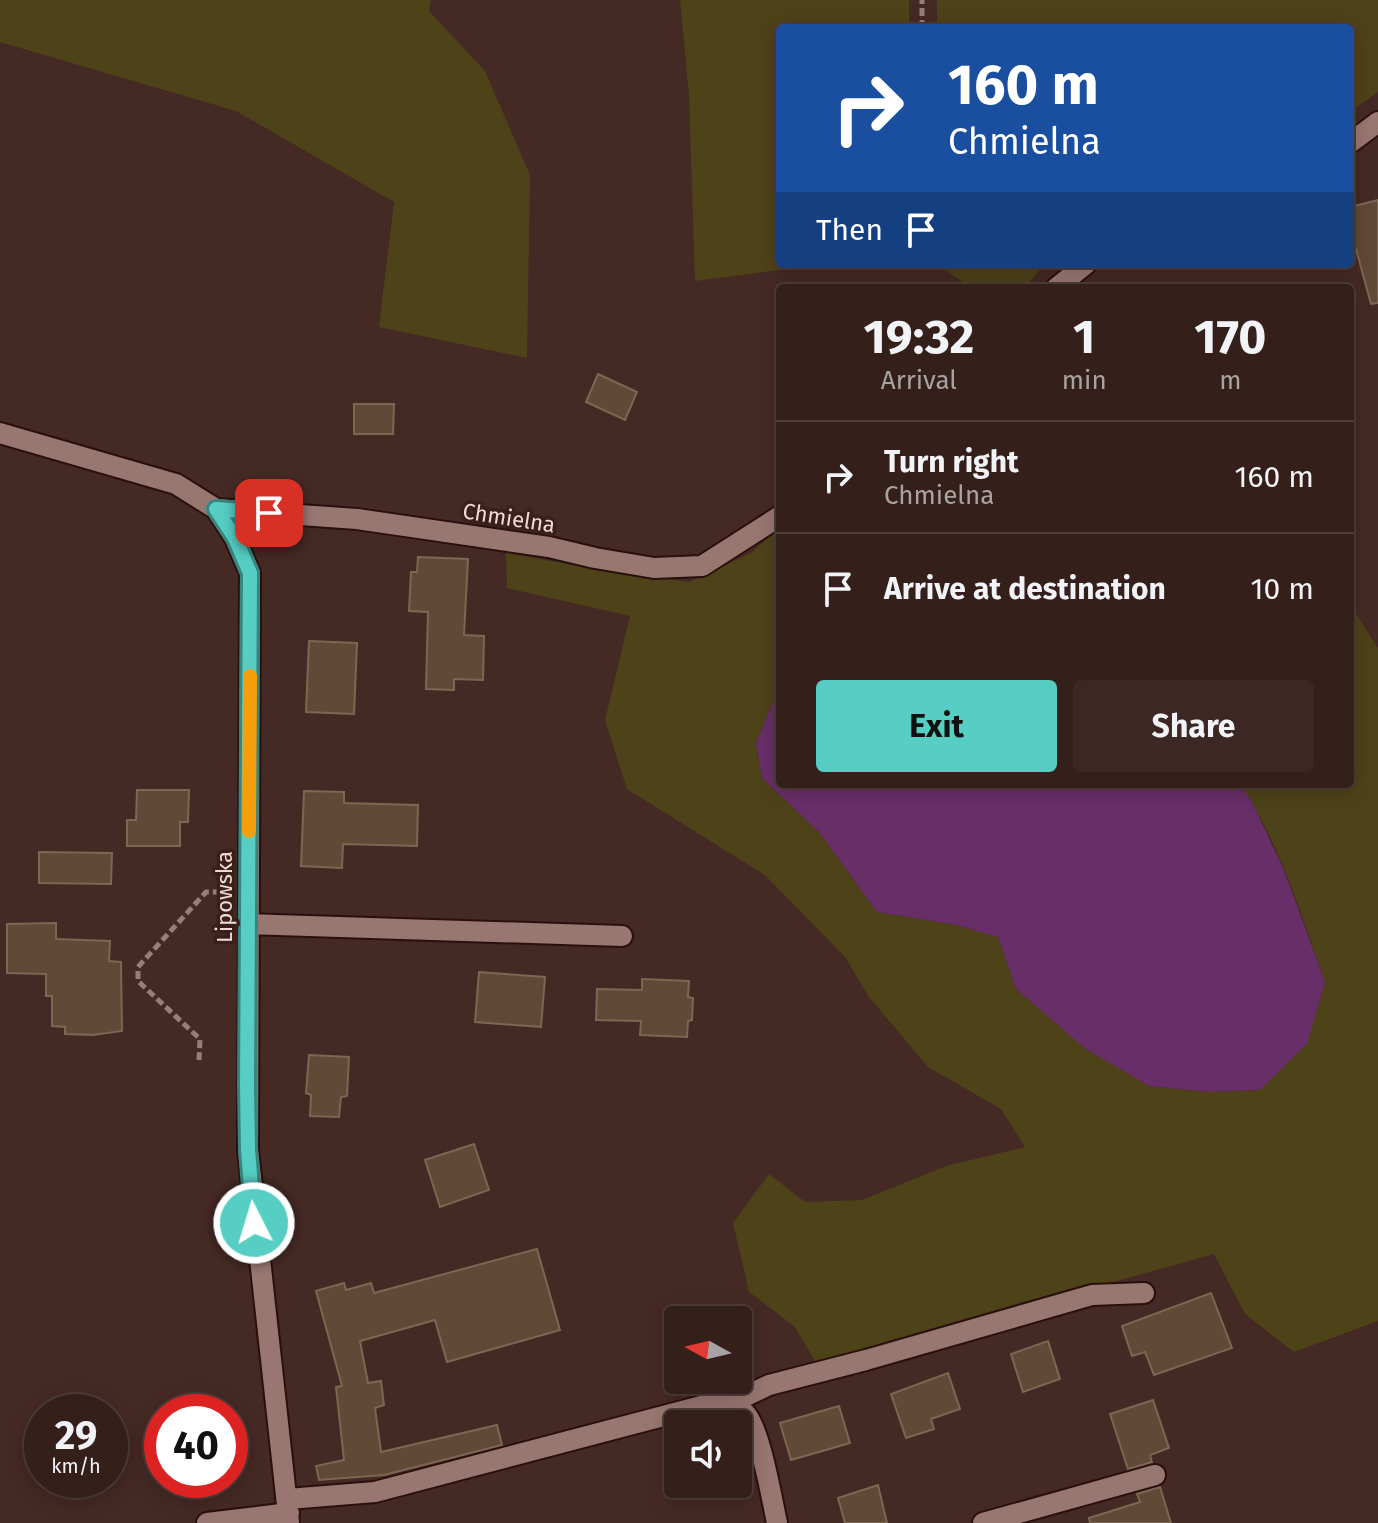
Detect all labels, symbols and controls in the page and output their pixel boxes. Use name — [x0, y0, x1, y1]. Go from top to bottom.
text: 160 m — [948, 52, 1099, 119]
icon: right — [816, 56, 920, 160]
text: Chmielna — [948, 120, 1101, 164]
icon: arrive — [899, 208, 943, 252]
text: Then — [816, 212, 883, 248]
text: 19:32 — [864, 308, 974, 366]
text: 1 — [1073, 308, 1095, 366]
text: 170 — [1194, 308, 1266, 366]
text: Arrival — [881, 365, 957, 396]
text: min — [1062, 365, 1107, 396]
text: m — [1219, 365, 1241, 396]
text: Turn right — [884, 444, 1019, 480]
icon: right — [816, 455, 860, 499]
text: 160 m — [1235, 459, 1314, 495]
pin — [235, 479, 303, 547]
text: Chmielna — [884, 480, 994, 511]
icon: arrive — [247, 491, 291, 535]
street label: Chmielna — [461, 497, 557, 539]
icon: arrive — [816, 567, 860, 611]
text: Arrive at destination — [884, 571, 1166, 607]
text: 10 m — [1251, 571, 1314, 607]
button: Exit — [816, 680, 1057, 772]
button: Share — [1073, 680, 1314, 772]
street label: Lipowska — [211, 851, 238, 943]
position arrow — [212, 1181, 296, 1265]
north arrow — [664, 1306, 752, 1394]
map controls — [664, 1306, 752, 1498]
speed limit sign: 40 — [144, 1394, 248, 1498]
button: sound — [664, 1410, 752, 1498]
text: 29 — [55, 1412, 97, 1460]
text: km/h — [51, 1454, 101, 1478]

